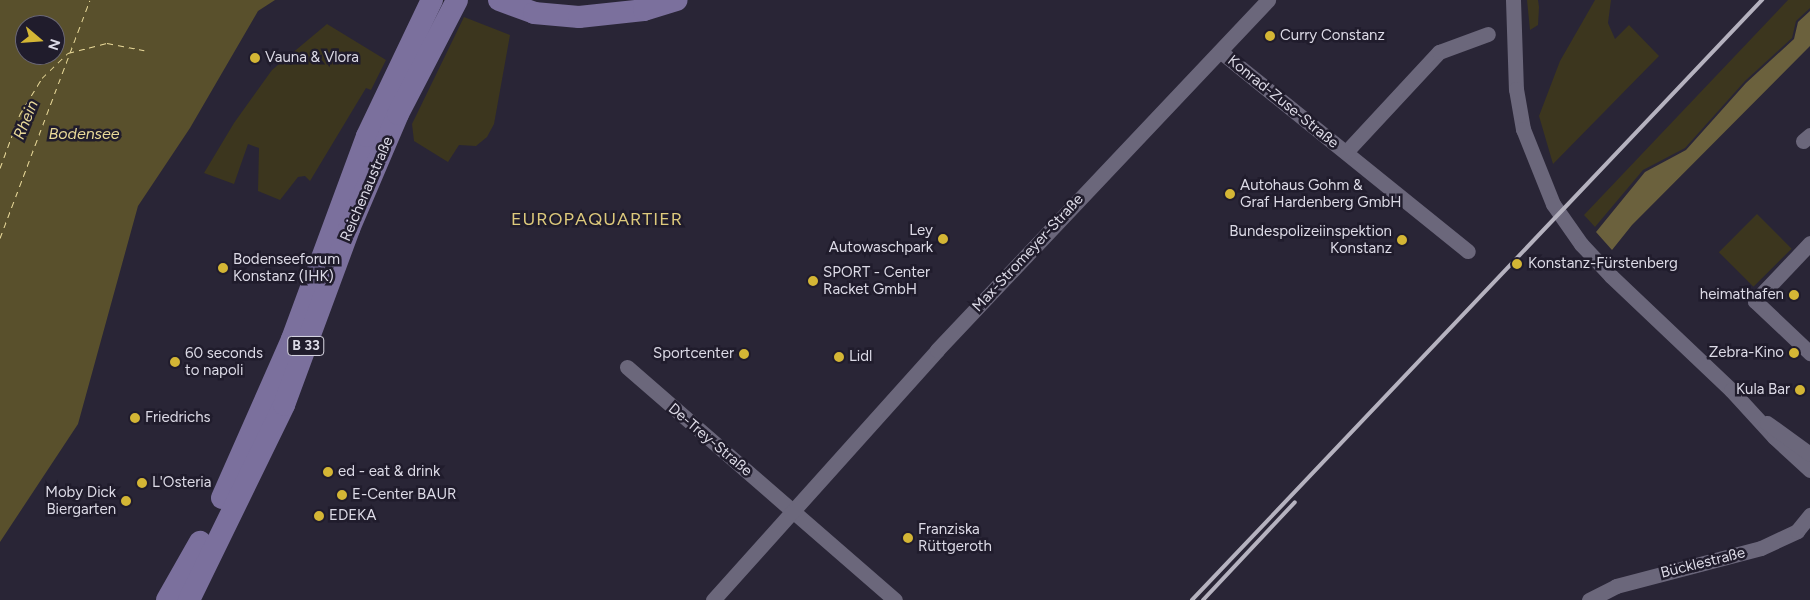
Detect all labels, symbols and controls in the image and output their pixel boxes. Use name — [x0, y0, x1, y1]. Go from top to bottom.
north arrow — [15, 15, 65, 65]
place label: Curry Constanz — [1280, 27, 1385, 45]
marker: Curry Constanz — [1264, 30, 1276, 42]
text: N — [44, 37, 64, 52]
place label: Vauna & Vlora — [265, 49, 359, 67]
marker: Vauna & Vlora — [249, 52, 261, 64]
street label: Konrad-Zuse-Straße — [1224, 52, 1342, 152]
water label: Rhein — [10, 98, 42, 142]
water label: Bodensee — [48, 124, 120, 144]
street label: Reichenaustraße — [337, 134, 397, 244]
place label: Autohaus Gohm & Graf Hardenberg GmbH — [1240, 176, 1401, 211]
marker: Autohaus Gohm & Graf Hardenberg GmbH — [1224, 188, 1236, 200]
street label: Max-Stromeyer-Straße — [969, 190, 1087, 316]
district label: EUROPAQUARTIER — [509, 208, 685, 230]
place label: Ley Autowaschpark — [829, 221, 933, 256]
place label: Bundespolizeiinspektion Konstanz — [1229, 222, 1392, 257]
marker: Ley Autowaschpark — [937, 233, 949, 245]
marker: Bundespolizeiinspektion Konstanz — [1396, 234, 1408, 246]
place label: Bodenseeforum Konstanz (IHK) — [233, 250, 340, 285]
place label: Konstanz-Fürstenberg — [1528, 255, 1678, 273]
marker: Konstanz-Fürstenberg — [1510, 257, 1524, 271]
marker: Bodenseeforum Konstanz (IHK) — [217, 262, 229, 274]
place label: SPORT - Center Racket GmbH — [823, 263, 930, 298]
marker: SPORT - Center Racket GmbH — [807, 275, 819, 287]
place label: heimathafen — [1700, 286, 1784, 304]
marker: heimathafen — [1788, 289, 1800, 301]
road number: B 33 — [287, 334, 325, 358]
place label: 60 seconds to napoli — [185, 344, 263, 379]
place label: Zebra-Kino — [1709, 344, 1784, 362]
place label: Sportcenter — [653, 345, 734, 363]
marker: Zebra-Kino — [1788, 347, 1800, 359]
marker: Sportcenter — [738, 348, 750, 360]
place label: Lidl — [849, 348, 872, 366]
marker: Lidl — [833, 351, 845, 363]
marker: 60 seconds to napoli — [169, 356, 181, 368]
place label: Kula Bar — [1736, 381, 1790, 399]
marker: Kula Bar — [1794, 384, 1806, 396]
street label: De-Trey-Straße — [664, 400, 756, 480]
place label: Friedrichs — [145, 409, 211, 427]
marker: Friedrichs — [129, 412, 141, 424]
place label: ed - eat & drink — [338, 463, 440, 481]
marker: ed - eat & drink — [322, 466, 334, 478]
place label: L'Osteria — [152, 474, 211, 492]
marker: L'Osteria — [136, 477, 148, 489]
place label: Moby Dick Biergarten — [45, 483, 116, 518]
place label: E-Center BAUR — [352, 486, 456, 504]
marker: E-Center BAUR — [336, 489, 348, 501]
marker: Moby Dick Biergarten — [120, 495, 132, 507]
place label: EDEKA — [329, 507, 376, 525]
marker: EDEKA — [313, 510, 325, 522]
place label: Franziska Rüttgeroth — [918, 520, 992, 555]
marker: Franziska Rüttgeroth — [902, 532, 914, 544]
street label: Bücklestraße — [1659, 544, 1747, 582]

